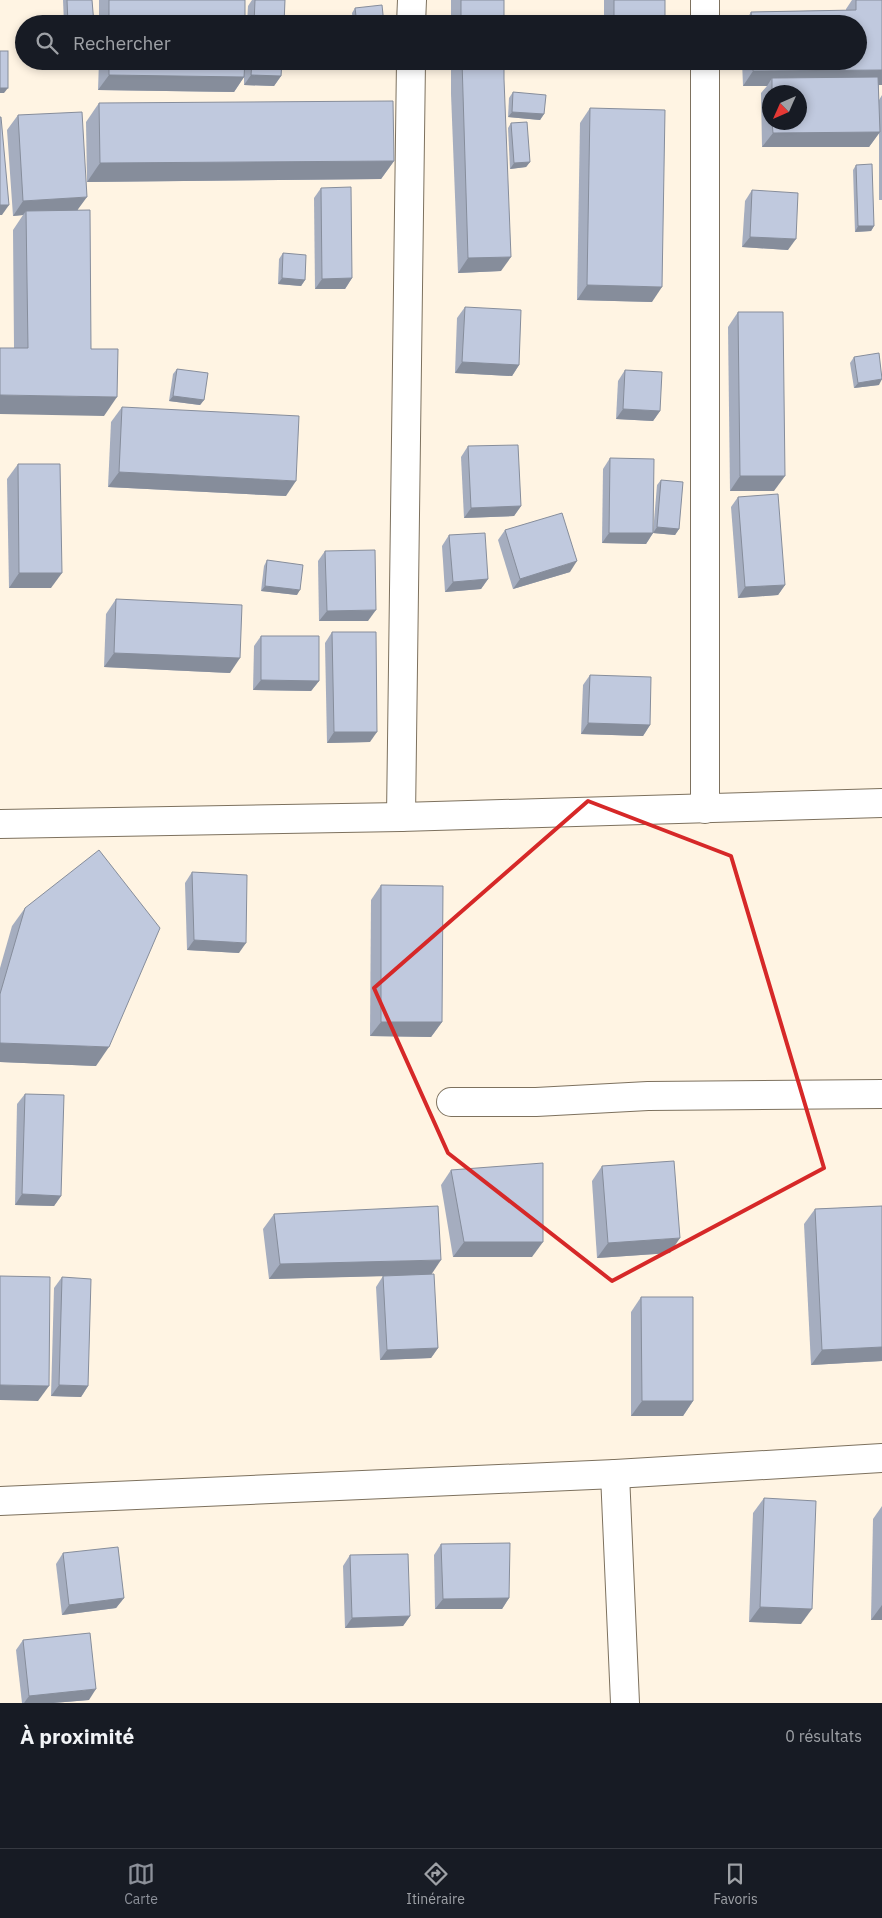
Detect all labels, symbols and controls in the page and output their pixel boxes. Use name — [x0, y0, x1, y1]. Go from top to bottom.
search box — [15, 15, 867, 70]
icon: search — [33, 29, 61, 57]
text: Rechercher — [73, 31, 171, 55]
north arrow — [762, 85, 807, 130]
text: À proximité — [20, 1722, 134, 1750]
text: 0 résultats — [785, 1726, 862, 1746]
tab: Carte — [124, 1860, 158, 1908]
tab: Itinéraire — [406, 1860, 465, 1908]
tab: Favoris — [713, 1860, 758, 1908]

